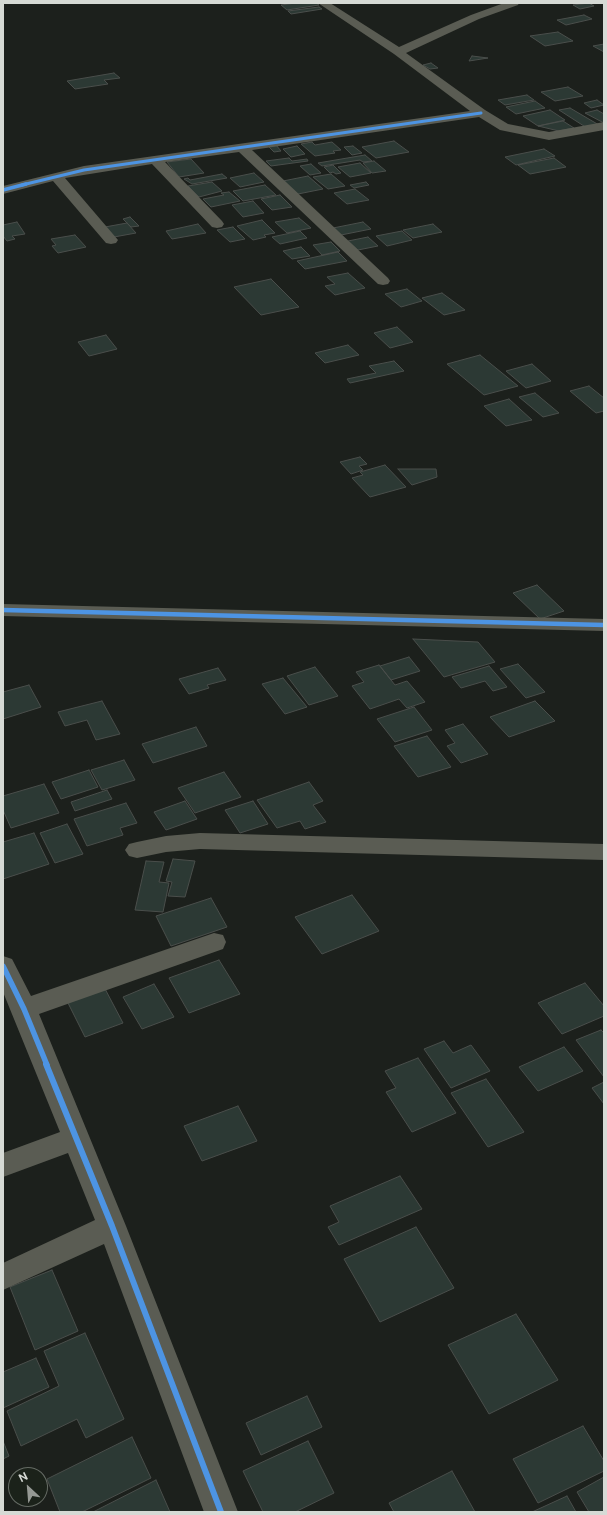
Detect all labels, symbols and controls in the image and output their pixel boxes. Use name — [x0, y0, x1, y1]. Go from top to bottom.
north arrow — [8, 1467, 48, 1507]
text: N — [17, 1470, 30, 1484]

